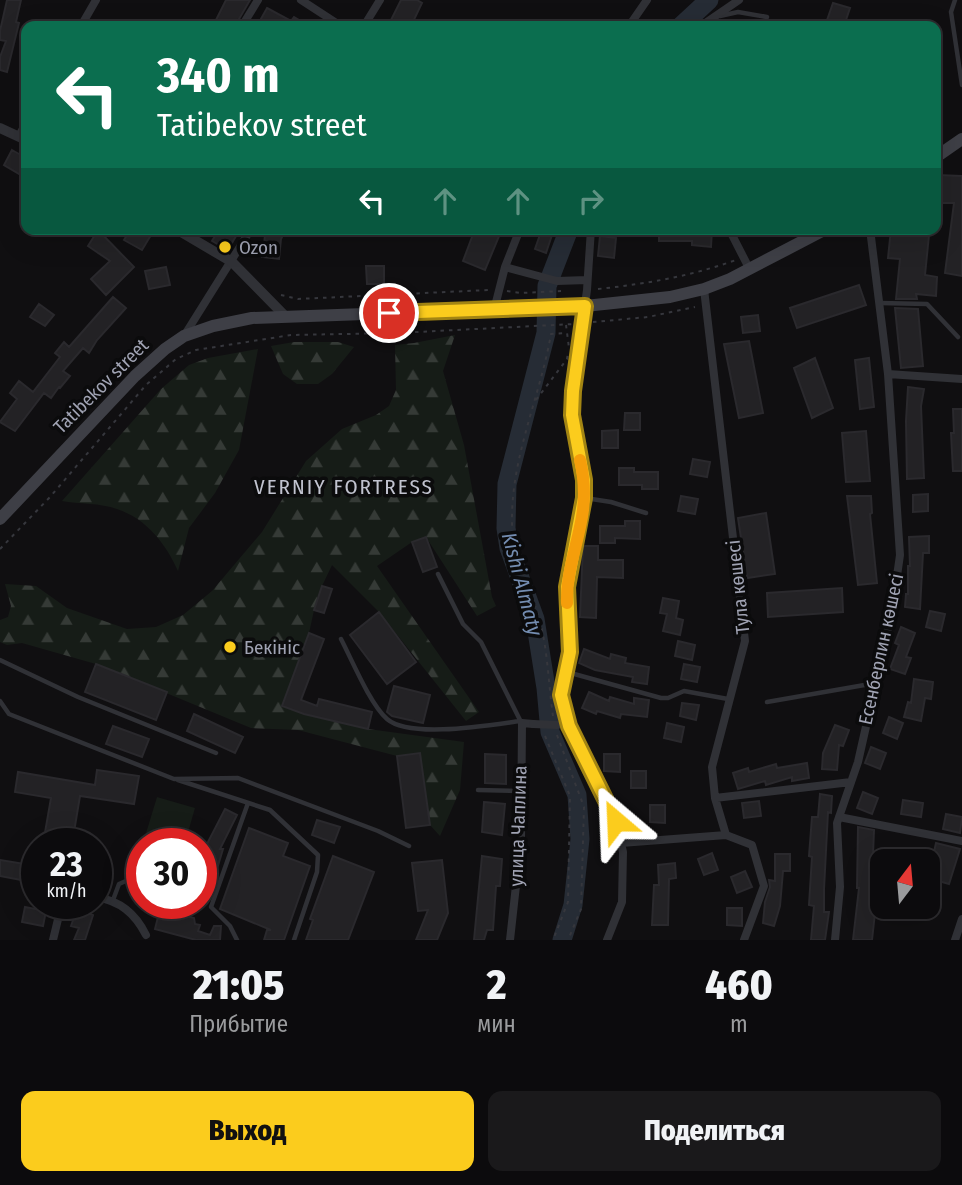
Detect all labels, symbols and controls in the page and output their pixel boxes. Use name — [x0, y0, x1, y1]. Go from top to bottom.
text: 340 m — [157, 46, 280, 105]
icon: left — [42, 49, 133, 140]
text: Tatibekov street — [157, 106, 367, 144]
icon: left — [353, 182, 391, 220]
icon: ahead — [426, 182, 464, 220]
icon: ahead — [499, 182, 537, 220]
icon: right — [572, 182, 610, 220]
place label: Ozon — [239, 236, 278, 259]
marker: Ozon — [217, 239, 233, 255]
pin — [359, 283, 419, 343]
icon: arrive — [370, 294, 408, 332]
street label: Tatibekov street — [49, 333, 154, 438]
district label: VERNIY FORTRESS — [254, 474, 434, 500]
water label: Kіshі Almaty — [496, 529, 548, 639]
street label: Тула көшесі — [722, 539, 754, 635]
street label: Есенберлин көшесі — [854, 571, 908, 727]
place label: Бекініс — [244, 636, 300, 659]
marker: Бекініс — [222, 639, 238, 655]
street label: улица Чаплина — [504, 765, 532, 887]
position arrow — [579, 784, 653, 858]
speed limit sign: 30 — [126, 828, 217, 919]
text: 23 — [50, 843, 83, 885]
north arrow — [870, 849, 940, 919]
map controls — [870, 849, 940, 919]
text: km/h — [46, 880, 87, 902]
text: 21:05 — [193, 960, 284, 1010]
text: 2 — [487, 960, 506, 1010]
text: 460 — [705, 960, 773, 1010]
text: Прибытие — [189, 1010, 288, 1038]
text: мин — [477, 1010, 516, 1038]
text: m — [730, 1010, 748, 1038]
button: Выход — [21, 1091, 474, 1171]
button: Поделиться — [488, 1091, 941, 1171]

